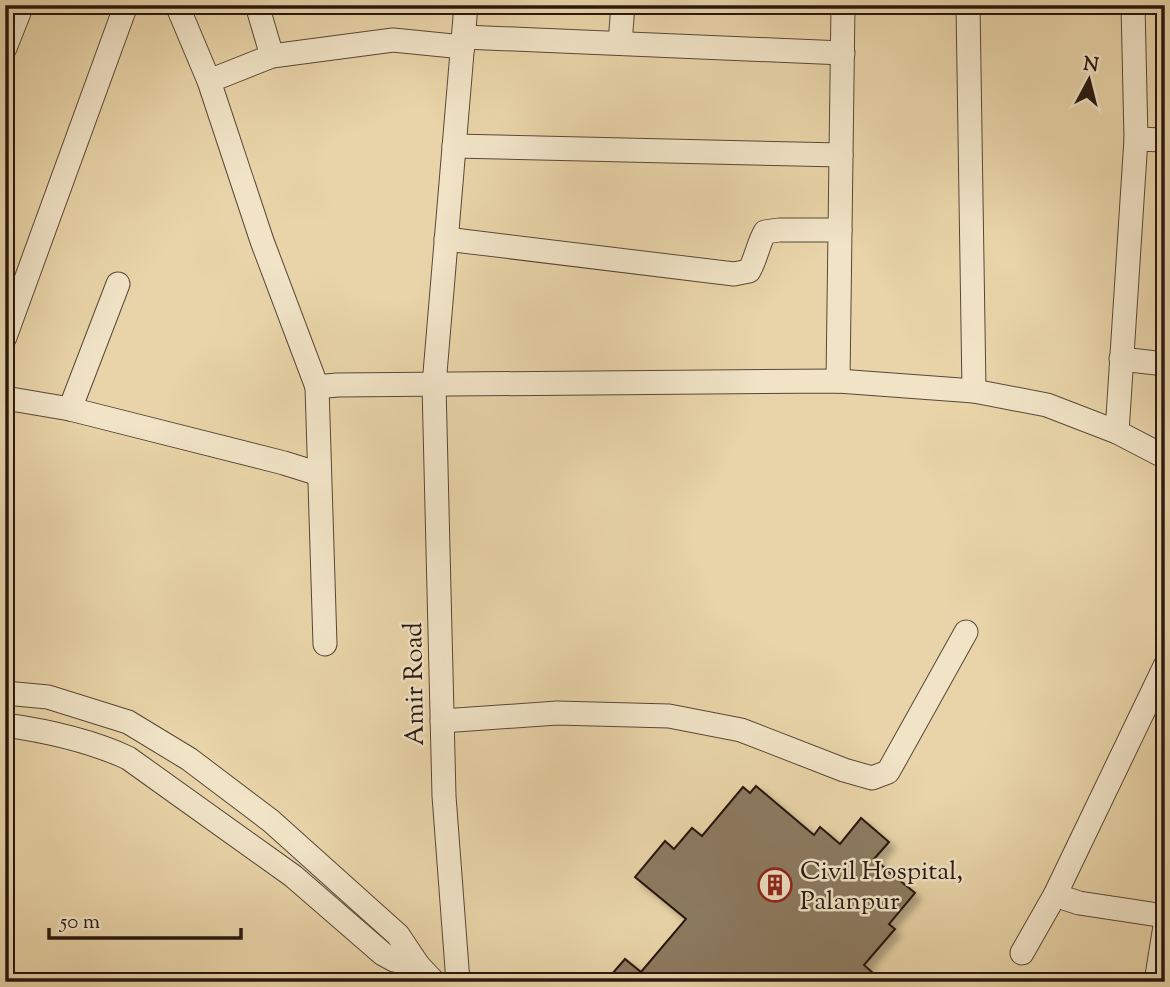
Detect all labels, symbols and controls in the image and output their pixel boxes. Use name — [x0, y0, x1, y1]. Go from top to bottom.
north arrow — [1054, 46, 1124, 116]
text: N — [1082, 51, 1100, 80]
street label: Amir Road — [396, 622, 435, 746]
place label: Civil Hospital, Palanpur — [800, 854, 963, 921]
building icon: Civil Hospital, Palanpur — [756, 866, 794, 904]
scale bar — [49, 896, 242, 940]
text: 50 m — [59, 908, 100, 938]

